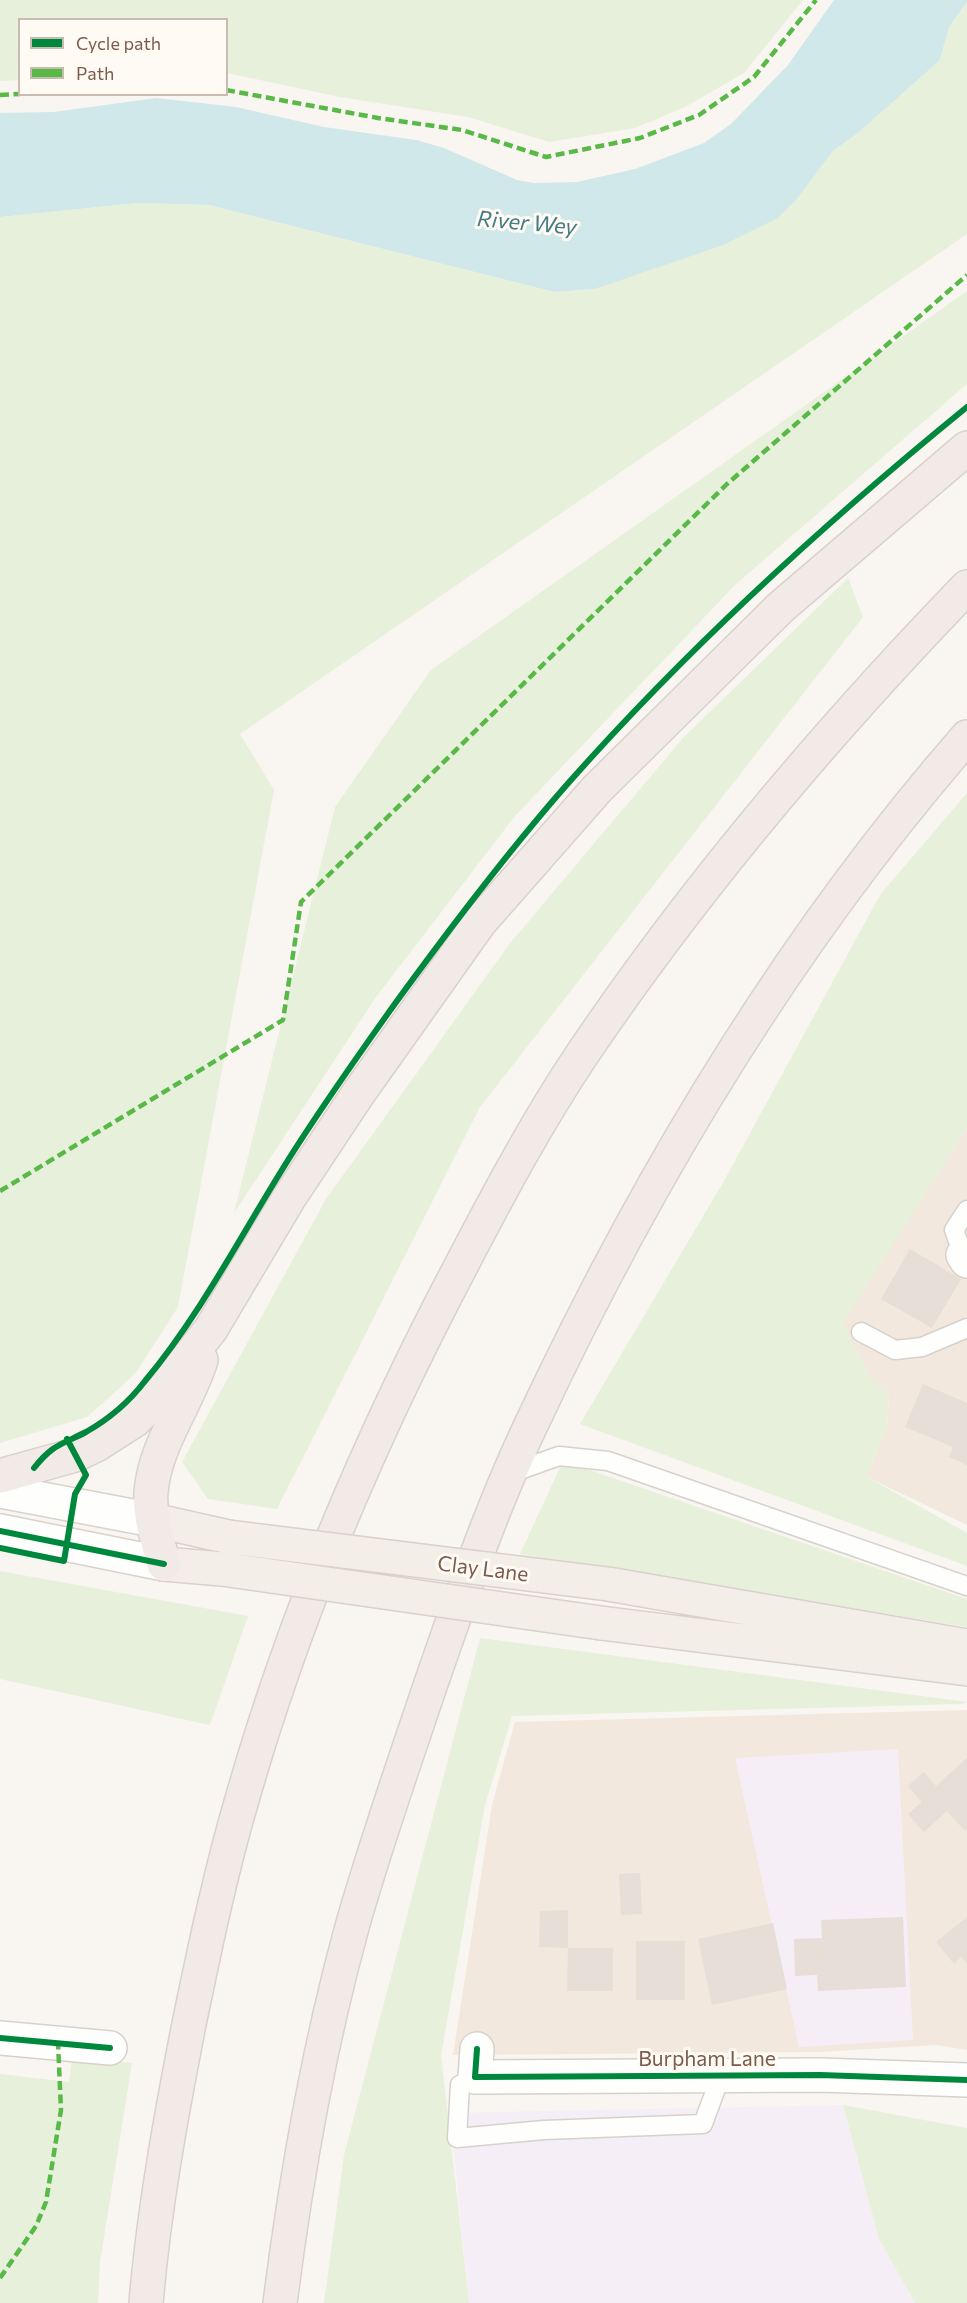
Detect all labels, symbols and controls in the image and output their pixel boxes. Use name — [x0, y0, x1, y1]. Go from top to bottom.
legend — [18, 18, 228, 96]
text: Cycle path — [76, 32, 161, 54]
text: Path — [76, 62, 114, 84]
water label: River Wey — [476, 205, 578, 241]
street label: Clay Lane — [436, 1551, 530, 1587]
street label: Burpham Lane — [638, 2046, 776, 2072]

